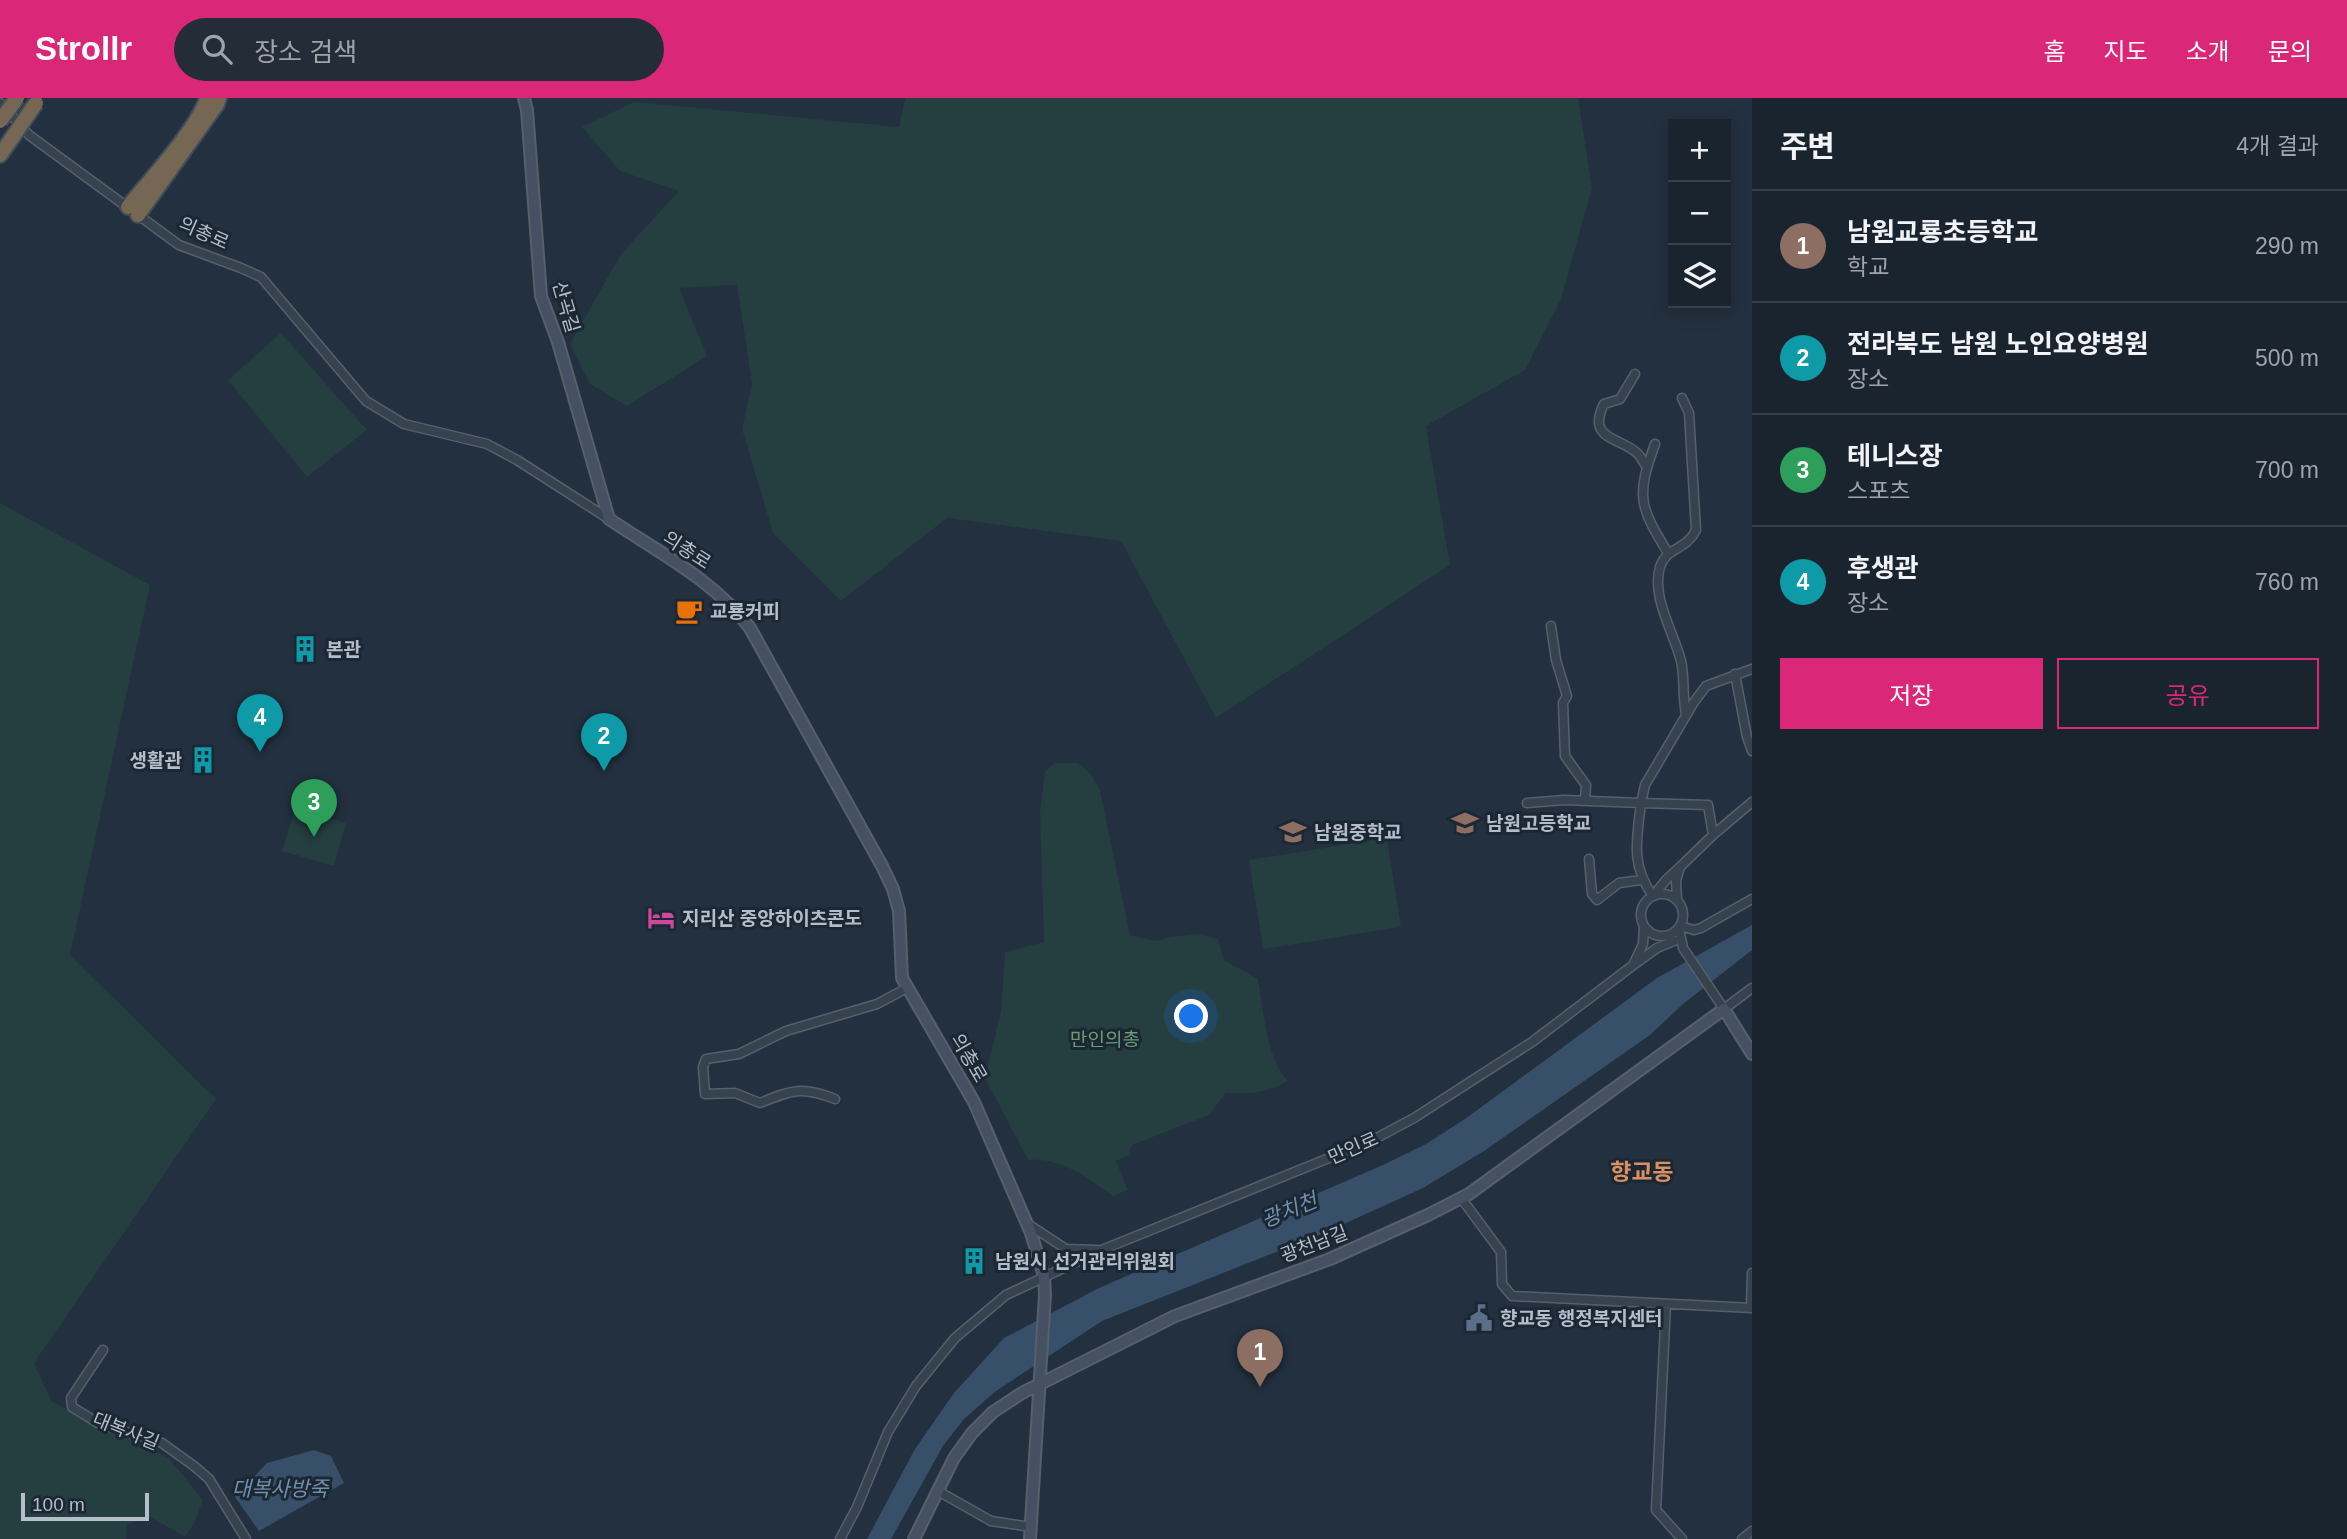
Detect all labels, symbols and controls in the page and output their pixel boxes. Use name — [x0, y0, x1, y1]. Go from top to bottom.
search box — [174, 18, 664, 81]
text: Strollr — [35, 30, 132, 67]
icon: search — [198, 30, 236, 68]
text: 장소 검색 — [254, 37, 357, 67]
text: 홈 — [2043, 38, 2065, 65]
text: 지도 — [2103, 38, 2148, 65]
text: 소개 — [2186, 38, 2230, 65]
text: 문의 — [2268, 38, 2312, 65]
map controls — [1668, 119, 1731, 308]
button: + — [1668, 119, 1731, 182]
text: 주변 — [1780, 130, 1835, 163]
text: 4개 결과 — [2236, 133, 2319, 159]
button: − — [1668, 182, 1731, 245]
street label: 의총로 — [176, 213, 232, 253]
text: 남원교룡초등학교 — [1847, 217, 2038, 247]
text: 1 — [1797, 233, 1809, 259]
text: 290 m — [2255, 233, 2319, 259]
button: layers — [1668, 245, 1731, 308]
text: 학교 — [1847, 254, 1889, 280]
street label: 산곡길 — [549, 279, 583, 335]
text: 전라북도 남원 노인요양병원 — [1847, 329, 2149, 359]
text: 2 — [1797, 345, 1809, 371]
text: 500 m — [2255, 345, 2319, 371]
text: 장소 — [1847, 366, 1889, 392]
text: 테니스장 — [1847, 441, 1943, 471]
text: 3 — [1797, 457, 1809, 483]
text: 700 m — [2255, 457, 2319, 483]
text: 스포츠 — [1847, 478, 1910, 504]
street label: 의총로 — [659, 527, 715, 573]
text: 후생관 — [1847, 553, 1919, 583]
text: 4 — [1797, 569, 1809, 595]
text: 760 m — [2255, 569, 2319, 595]
text: 장소 — [1847, 590, 1889, 616]
cafe icon: 교룡커피 — [674, 596, 704, 626]
place label: 교룡커피 — [710, 601, 780, 622]
building icon: 본관 — [290, 634, 320, 664]
place label: 본관 — [326, 639, 361, 660]
button: 저장 — [1780, 658, 2043, 729]
button: 공유 — [2057, 658, 2319, 729]
pin: 4 — [237, 694, 283, 752]
pin: 2 — [581, 713, 627, 771]
building icon: 생활관 — [188, 745, 218, 775]
place label: 생활관 — [130, 750, 183, 771]
pin: 3 — [291, 779, 337, 837]
school or university icon: 남원고등학교 — [1450, 808, 1480, 838]
place label: 남원고등학교 — [1486, 813, 1591, 834]
school or university icon: 남원중학교 — [1278, 817, 1308, 847]
place label: 남원중학교 — [1314, 822, 1401, 843]
hotel icon: 지리산 중앙하이츠콘도 — [646, 903, 676, 933]
place label: 지리산 중앙하이츠콘도 — [682, 908, 862, 929]
your location — [1174, 999, 1208, 1033]
park label: 만인의총 — [1070, 1029, 1140, 1050]
street label: 의총로 — [947, 1030, 991, 1086]
street label: 만인로 — [1325, 1128, 1381, 1168]
district label: 향교동 — [1610, 1159, 1674, 1185]
water label: 광치천 — [1258, 1187, 1323, 1232]
street label: 광천남길 — [1278, 1222, 1350, 1266]
building icon: 남원시 선거관리위원회 — [959, 1246, 989, 1276]
place label: 남원시 선거관리위원회 — [995, 1251, 1175, 1272]
public building icon: 향교동 행정복지센터 — [1464, 1303, 1494, 1333]
place label: 향교동 행정복지센터 — [1500, 1308, 1663, 1329]
pin: 1 — [1237, 1329, 1283, 1387]
street label: 대복사길 — [90, 1408, 162, 1454]
water label: 대복사방죽 — [232, 1477, 330, 1500]
scale bar — [21, 1490, 149, 1522]
text: 100 m — [32, 1494, 85, 1515]

